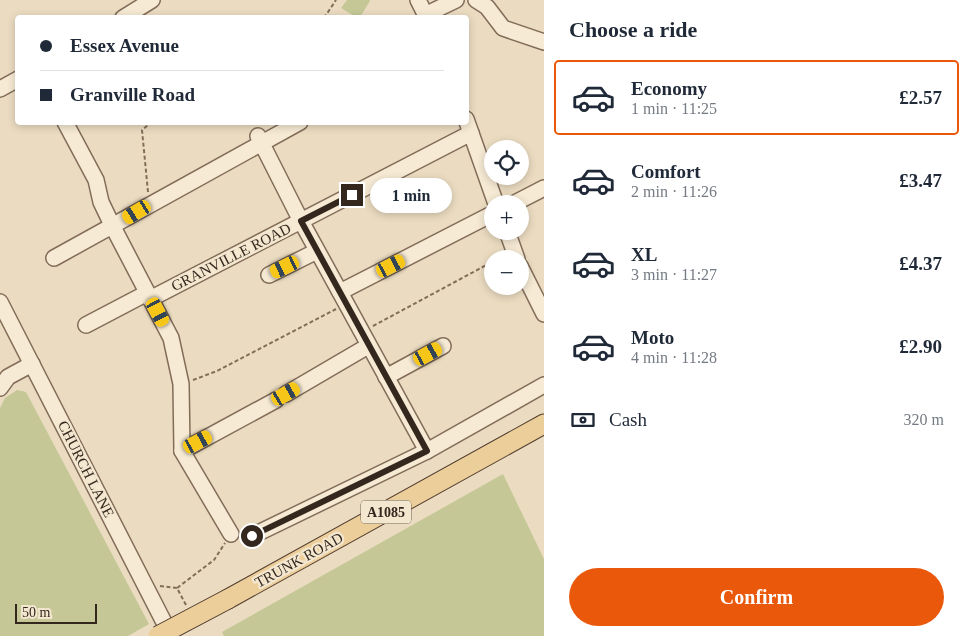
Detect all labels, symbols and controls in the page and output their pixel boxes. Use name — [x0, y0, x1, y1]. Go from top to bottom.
text: Choose a ride — [569, 17, 697, 42]
text: Essex Avenue — [70, 35, 179, 56]
icon: car — [571, 75, 616, 120]
text: Economy — [631, 78, 707, 99]
text: Granville Road — [70, 84, 195, 105]
text: £2.57 — [899, 87, 942, 108]
text: 1 min · 11:25 — [631, 100, 717, 117]
map controls — [484, 140, 529, 295]
button: locate — [484, 140, 529, 185]
icon: car — [571, 158, 616, 203]
text: Comfort — [631, 161, 701, 182]
text: £3.47 — [899, 170, 942, 191]
callout: 1 min — [370, 178, 452, 212]
text: 2 min · 11:26 — [631, 183, 717, 200]
route end — [341, 184, 363, 206]
text: 1 min — [392, 187, 430, 204]
button: + — [484, 195, 529, 240]
car — [120, 198, 153, 226]
street label: GRANVILLE ROAD — [169, 220, 294, 294]
icon: car — [571, 241, 616, 286]
text: XL — [631, 244, 657, 265]
button: − — [484, 250, 529, 295]
car — [374, 253, 407, 279]
text: £4.37 — [899, 253, 942, 274]
car — [268, 254, 301, 280]
text: 3 min · 11:27 — [631, 266, 717, 283]
car — [144, 295, 171, 329]
icon: car — [571, 324, 616, 369]
text: Moto — [631, 327, 674, 348]
text: £2.90 — [899, 336, 942, 357]
car — [411, 340, 444, 368]
text: 4 min · 11:28 — [631, 349, 717, 366]
car — [269, 380, 302, 408]
icon: cash — [569, 406, 597, 434]
text: Cash — [609, 409, 647, 430]
text: 320 m — [904, 411, 944, 428]
street label: CHURCH LANE — [55, 418, 117, 520]
car — [181, 428, 214, 456]
road number: A1085 — [361, 501, 411, 524]
route start — [241, 525, 263, 547]
street label: TRUNK ROAD — [252, 529, 346, 591]
button: Confirm — [569, 568, 944, 626]
scale bar — [15, 601, 98, 624]
text: 50 m — [22, 605, 50, 620]

